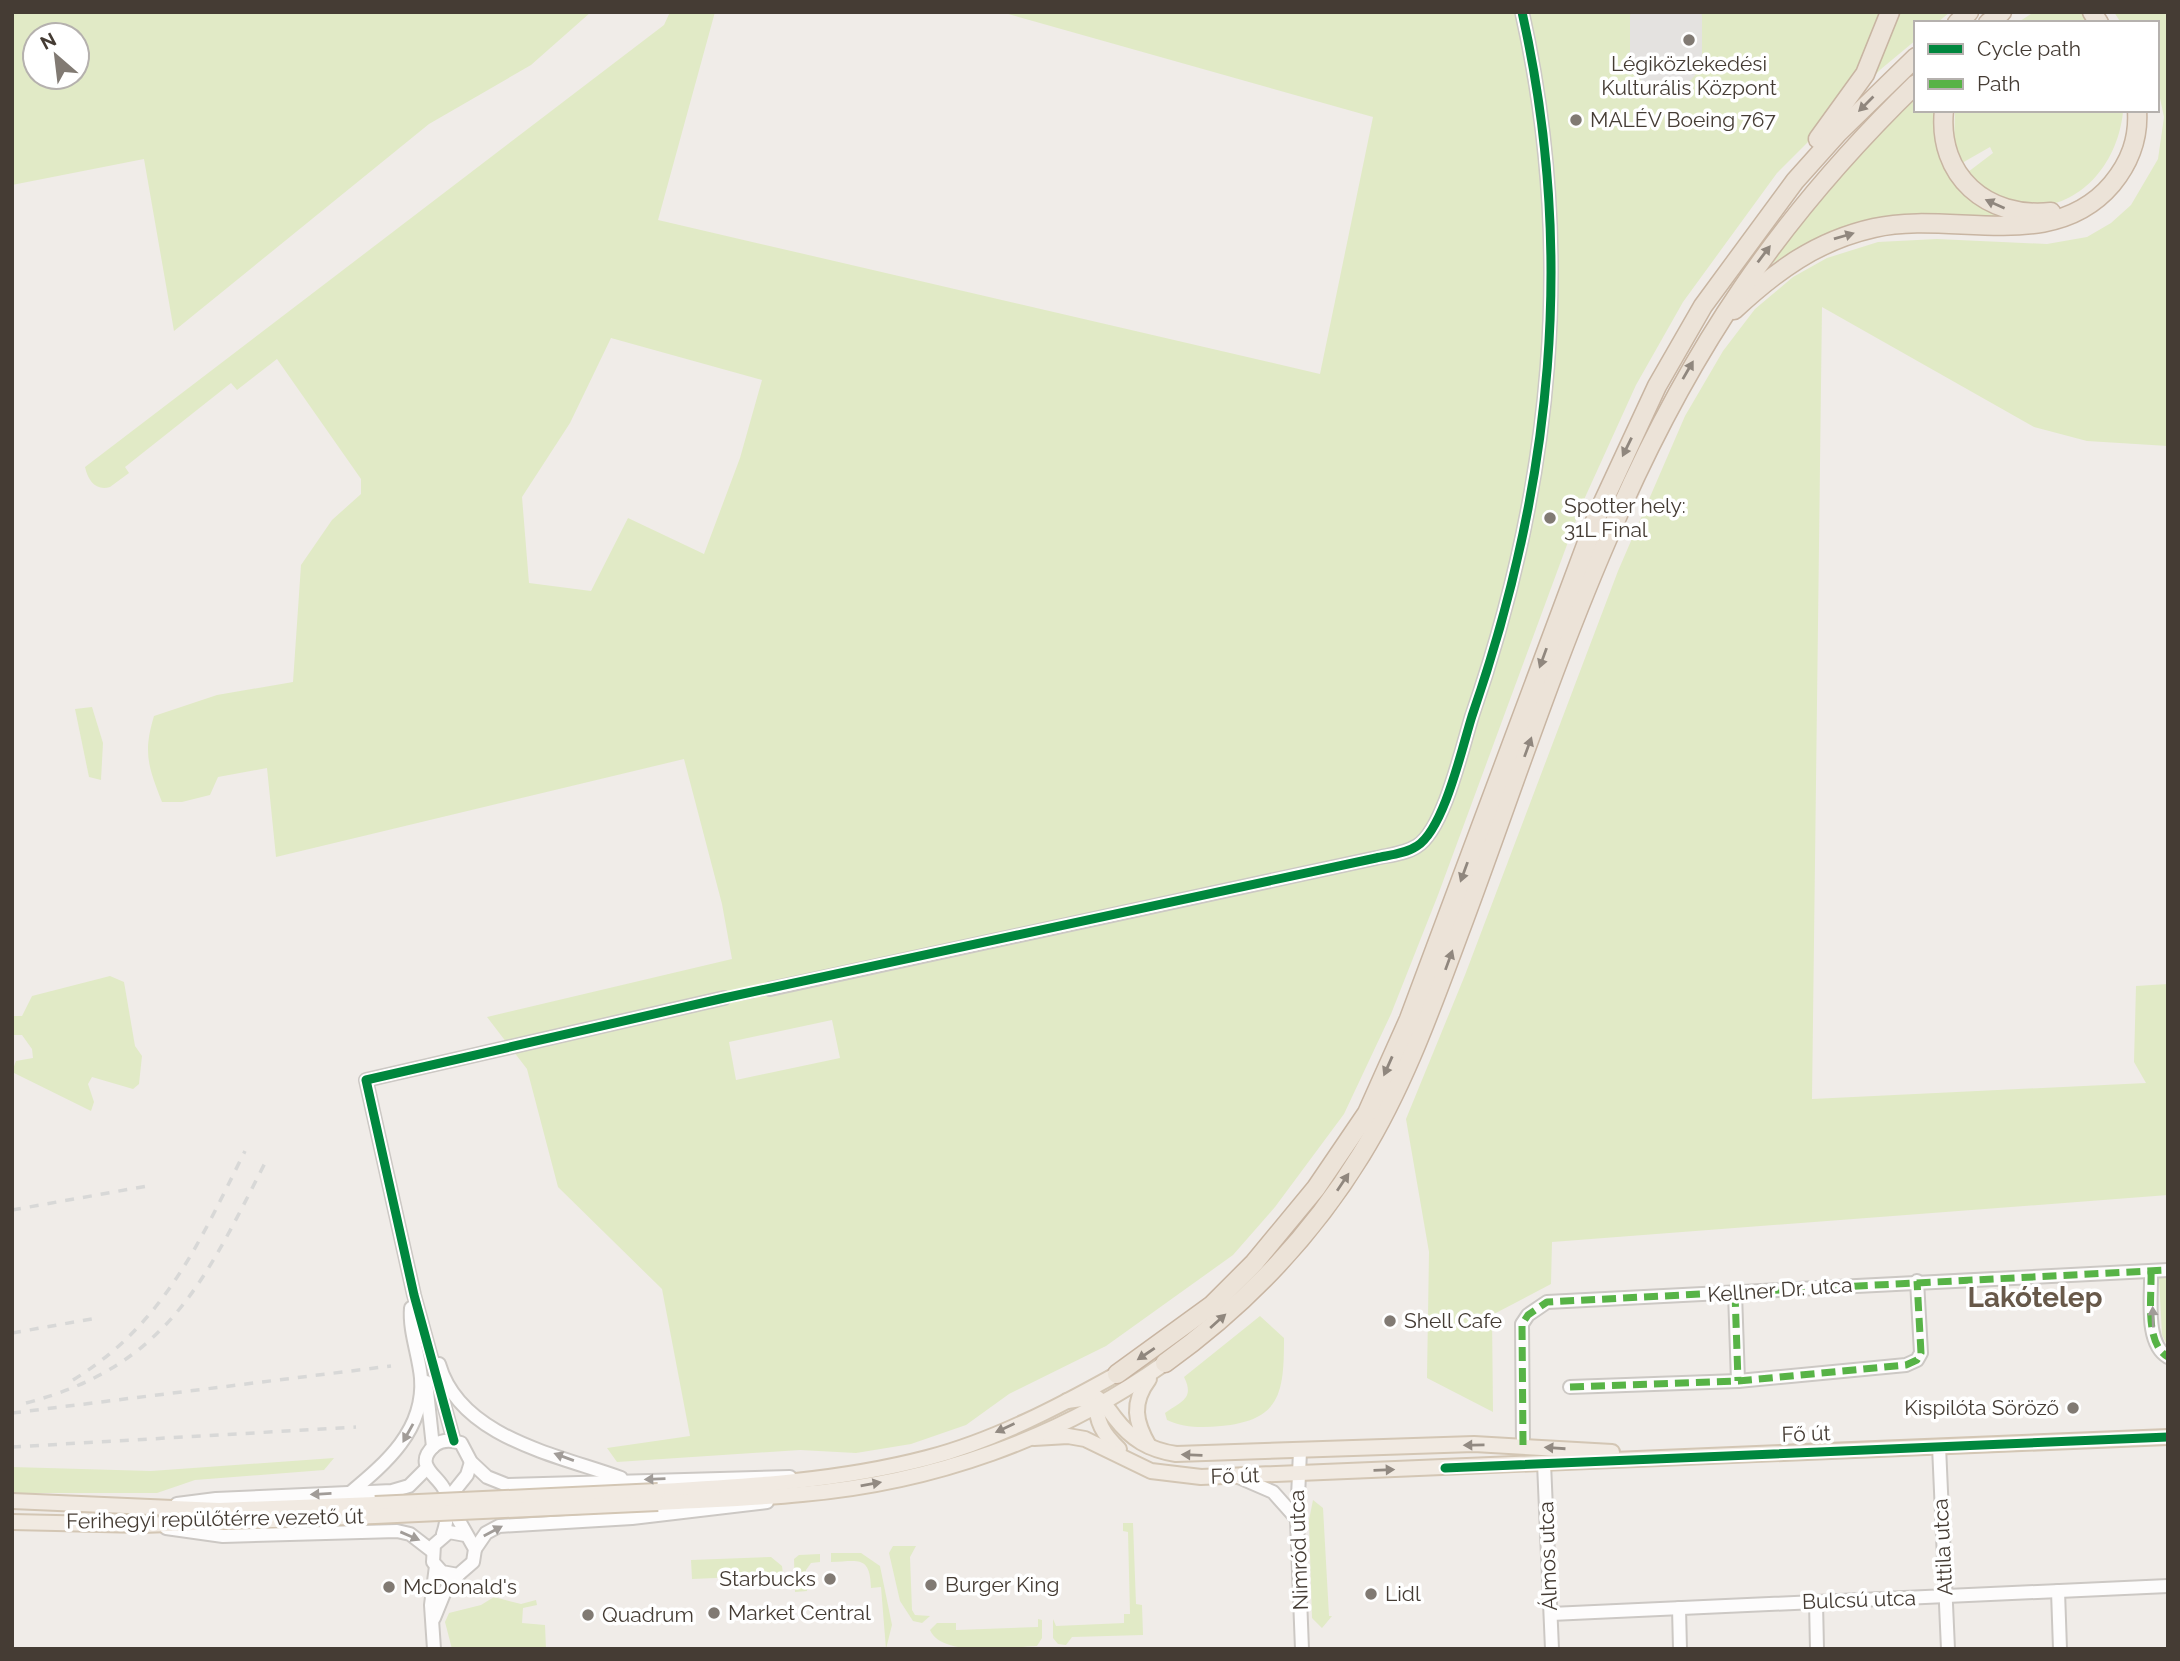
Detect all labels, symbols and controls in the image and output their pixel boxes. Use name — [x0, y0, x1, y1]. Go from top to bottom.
north arrow — [21, 21, 91, 91]
legend — [1914, 21, 2159, 112]
text: N — [36, 28, 60, 54]
marker: Légiközlekedési Kulturális Központ — [1681, 32, 1697, 48]
text: Cycle path — [1977, 36, 2081, 61]
place label: Légiközlekedési Kulturális Központ — [1601, 51, 1777, 100]
text: Path — [1977, 71, 2021, 96]
one-way arrow — [1858, 96, 1875, 113]
place label: MALÉV Boeing 767 — [1590, 107, 1776, 132]
marker: MALÉV Boeing 767 — [1568, 112, 1584, 128]
one-way arrow — [1984, 198, 2005, 209]
one-way arrow — [1834, 230, 1855, 240]
one-way arrow — [1756, 246, 1771, 264]
one-way arrow — [1682, 360, 1694, 380]
one-way arrow — [1621, 437, 1632, 457]
place label: Spotter hely: 31L Final — [1564, 493, 1686, 542]
marker: Spotter hely: 31L Final — [1542, 510, 1558, 526]
one-way arrow — [1537, 648, 1548, 669]
one-way arrow — [1523, 737, 1534, 758]
one-way arrow — [1458, 861, 1469, 882]
one-way arrow — [1443, 950, 1454, 971]
one-way arrow — [1382, 1056, 1394, 1076]
one-way arrow — [1336, 1173, 1350, 1191]
street label: Kellner Dr. utca — [1707, 1272, 1853, 1307]
district label: Lakótelep — [1968, 1281, 2102, 1314]
one-way arrow — [2147, 1306, 2158, 1328]
place label: Shell Cafe — [1404, 1308, 1502, 1333]
marker: Shell Cafe — [1382, 1313, 1398, 1329]
one-way arrow — [1210, 1314, 1227, 1330]
one-way arrow — [1136, 1347, 1155, 1360]
place label: Kispilóta Söröző — [1904, 1395, 2059, 1420]
marker: Kispilóta Söröző — [2065, 1400, 2081, 1416]
street label: Fő út — [1781, 1420, 1831, 1447]
one-way arrow — [402, 1423, 414, 1442]
one-way arrow — [994, 1423, 1015, 1434]
one-way arrow — [1462, 1439, 1484, 1451]
one-way arrow — [1543, 1442, 1565, 1453]
one-way arrow — [1181, 1449, 1203, 1461]
one-way arrow — [554, 1451, 575, 1462]
street label: Fő út — [1210, 1462, 1260, 1489]
one-way arrow — [1373, 1465, 1395, 1476]
one-way arrow — [644, 1474, 666, 1485]
one-way arrow — [860, 1478, 882, 1489]
one-way arrow — [309, 1489, 331, 1500]
street label: Nimród utca — [1284, 1489, 1313, 1611]
street label: Attila utca — [1927, 1498, 1958, 1596]
street label: Álmos utca — [1533, 1501, 1562, 1611]
street label: Ferihegyi repülőtérre vezető út — [66, 1503, 364, 1534]
one-way arrow — [484, 1526, 504, 1538]
one-way arrow — [399, 1531, 420, 1542]
place label: Starbucks — [719, 1566, 816, 1591]
marker: Starbucks — [822, 1571, 838, 1587]
place label: Burger King — [945, 1572, 1059, 1597]
place label: McDonald's — [403, 1574, 517, 1599]
marker: Burger King — [923, 1577, 939, 1593]
marker: McDonald's — [381, 1579, 397, 1595]
place label: Lidl — [1385, 1581, 1421, 1606]
street label: Bulcsú utca — [1802, 1585, 1916, 1614]
marker: Lidl — [1363, 1586, 1379, 1602]
place label: Market Central — [728, 1600, 871, 1625]
place label: Quadrum — [602, 1602, 694, 1627]
marker: Market Central — [706, 1605, 722, 1621]
marker: Quadrum — [580, 1607, 596, 1623]

